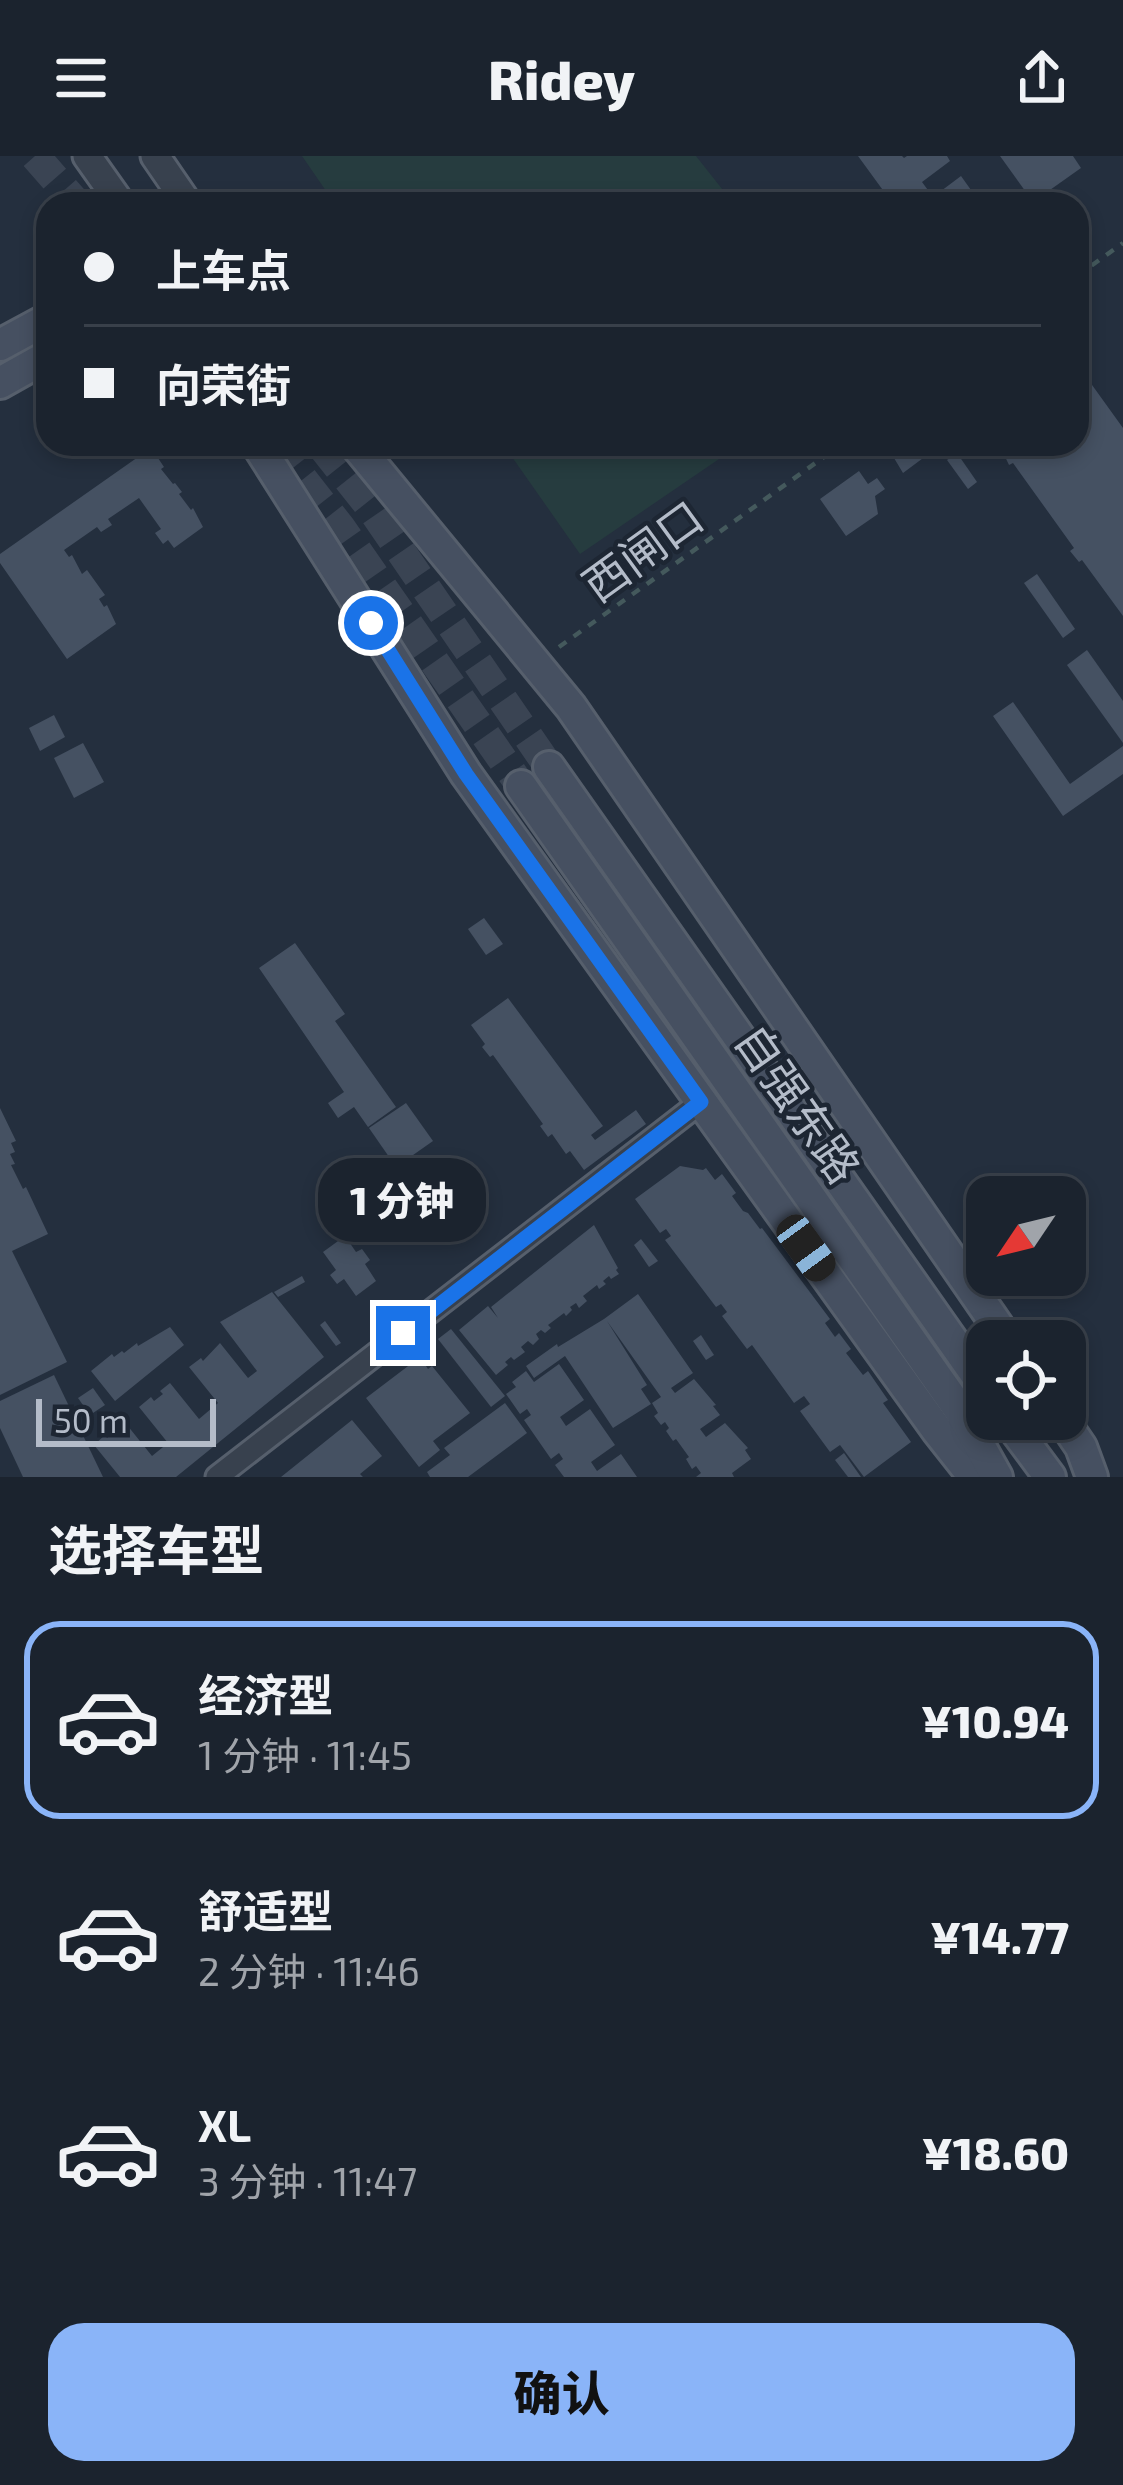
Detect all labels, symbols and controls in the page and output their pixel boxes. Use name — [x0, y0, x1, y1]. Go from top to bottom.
icon: menu — [48, 45, 114, 111]
icon: share — [1009, 45, 1075, 111]
text: Ridey — [488, 46, 635, 111]
text: 上车点 — [156, 242, 291, 296]
text: 向荣街 — [156, 357, 291, 411]
street label: 西闸口 — [572, 488, 712, 612]
route start — [344, 596, 398, 650]
street label: 自强东路 — [725, 1014, 873, 1192]
callout: 1 分钟 — [319, 1159, 487, 1243]
text: 1 分钟 — [350, 1176, 454, 1223]
north arrow — [966, 1176, 1086, 1296]
map controls — [966, 1176, 1086, 1440]
car — [770, 1208, 842, 1288]
route end — [376, 1306, 430, 1360]
button: locate — [966, 1320, 1086, 1440]
scale bar — [36, 1393, 216, 1446]
text: 50 m — [54, 1400, 128, 1440]
text: 选择车型 — [48, 1516, 264, 1581]
icon: car — [54, 1666, 162, 1774]
text: 经济型 — [198, 1667, 333, 1721]
text: ¥10.94 — [921, 1693, 1069, 1747]
text: 1 分钟 · 11:45 — [198, 1731, 412, 1778]
icon: car — [54, 1882, 162, 1990]
text: 舒适型 — [198, 1883, 333, 1937]
text: ¥14.77 — [930, 1909, 1069, 1963]
text: 2 分钟 · 11:46 — [198, 1947, 420, 1994]
text: XL — [198, 2097, 251, 2151]
icon: car — [54, 2098, 162, 2206]
text: ¥18.60 — [922, 2125, 1069, 2179]
text: 3 分钟 · 11:47 — [198, 2157, 417, 2204]
button: 确认 — [48, 2323, 1075, 2461]

